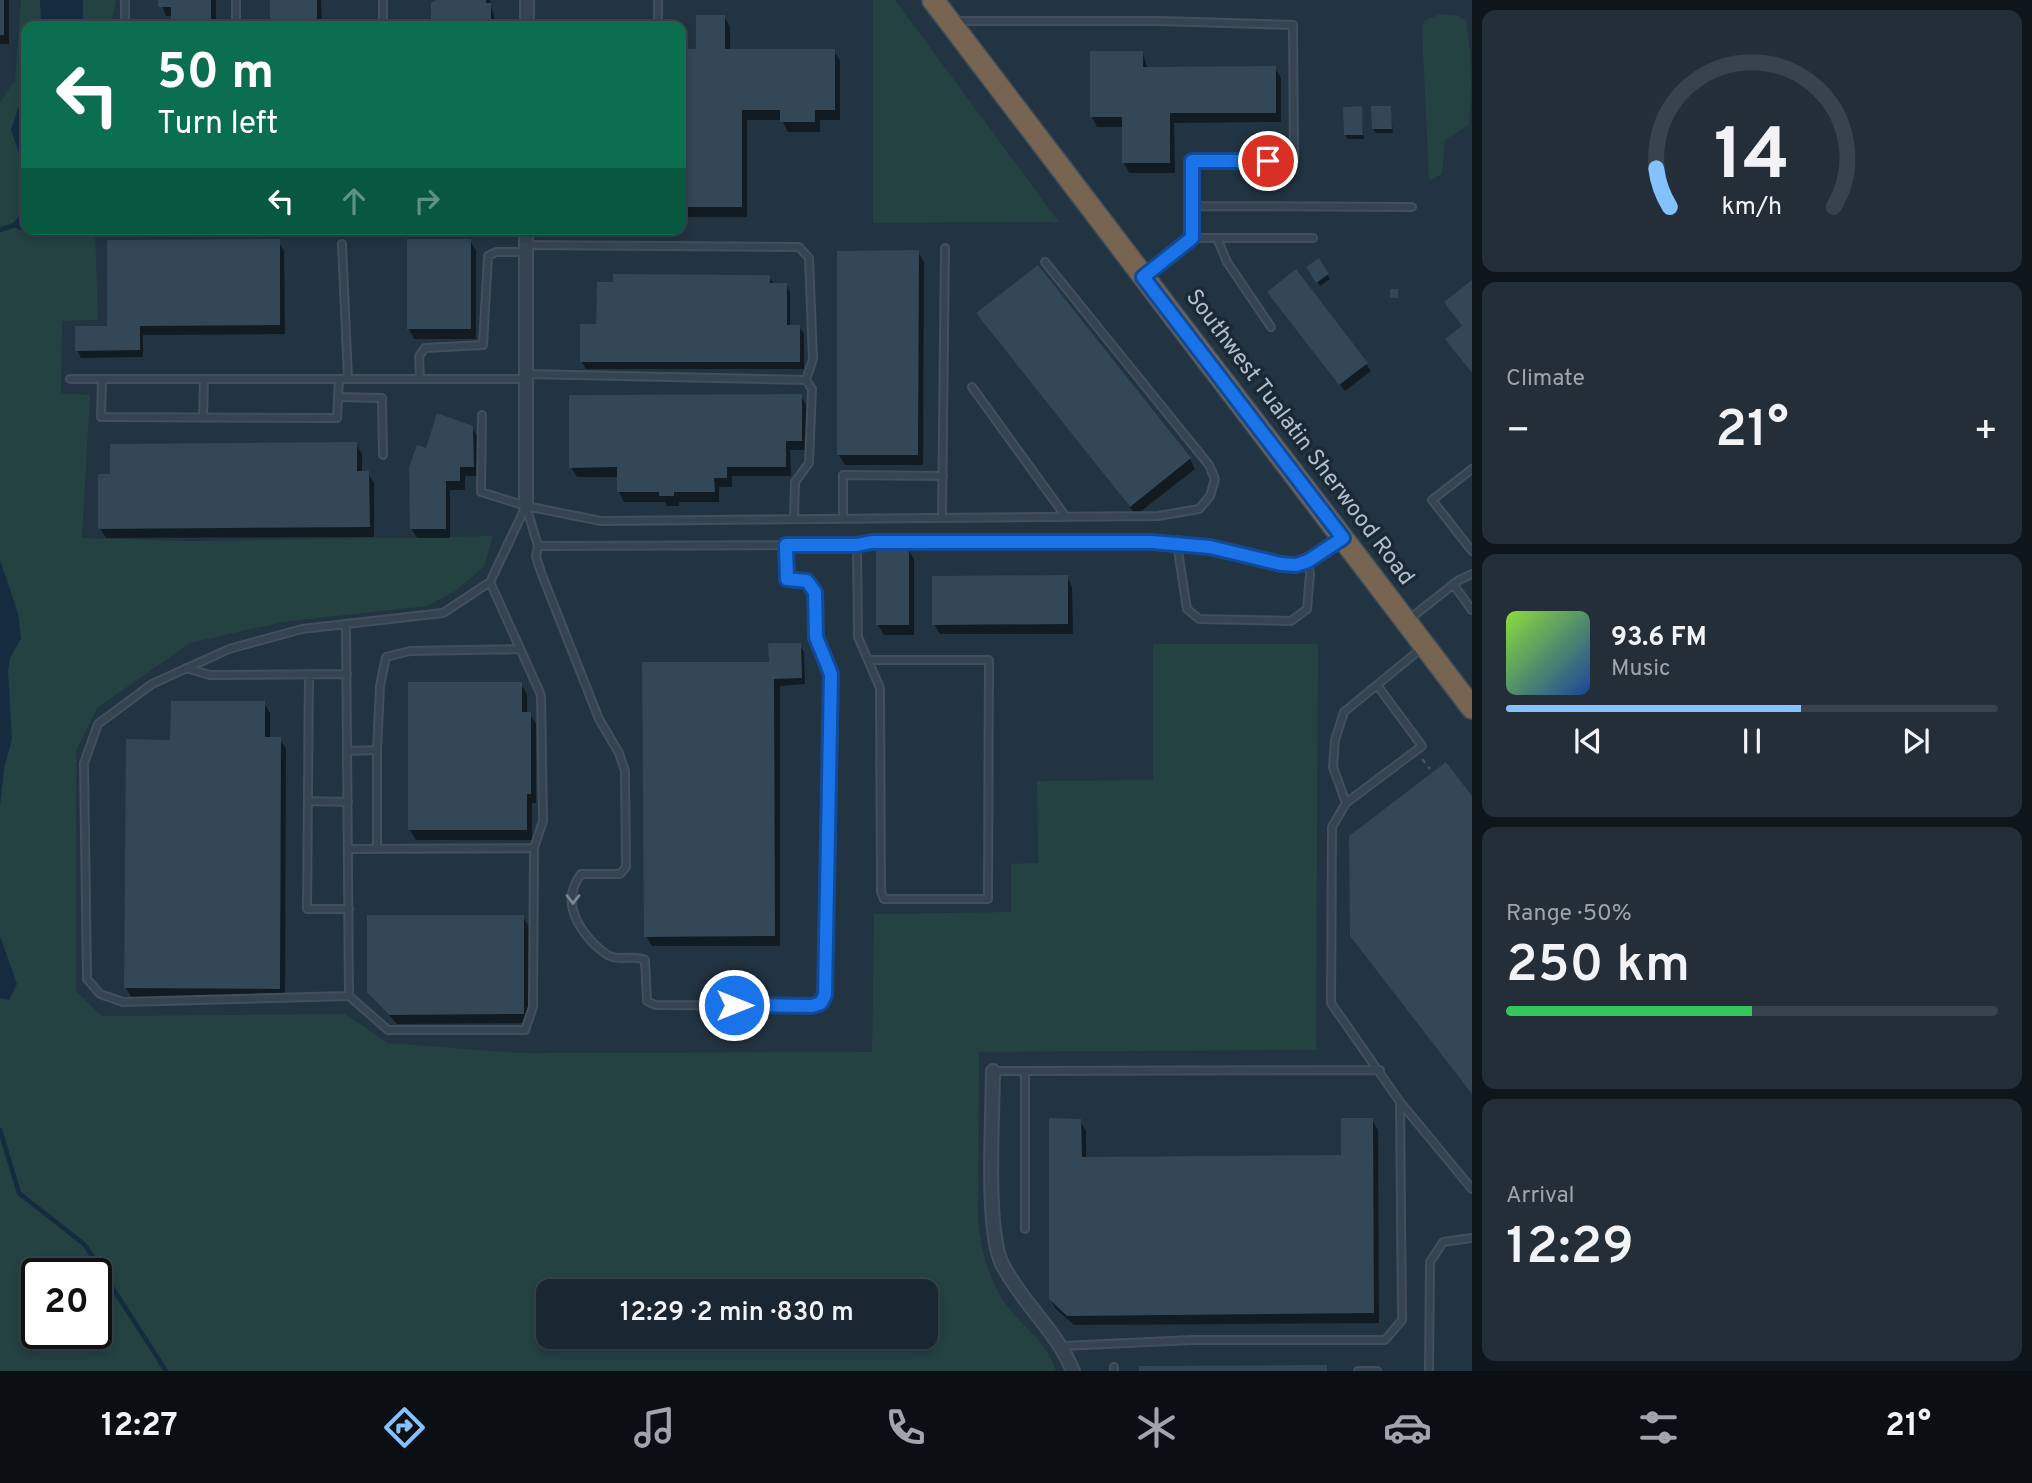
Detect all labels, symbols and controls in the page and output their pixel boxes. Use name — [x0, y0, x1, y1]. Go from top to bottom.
text: 50 m — [157, 44, 274, 106]
icon: left — [42, 49, 133, 140]
text: Turn left — [157, 105, 278, 145]
text: 14 — [1714, 113, 1790, 205]
pin — [1238, 131, 1298, 191]
icon: arrive — [1249, 142, 1287, 180]
icon: left — [262, 182, 300, 220]
icon: ahead — [335, 182, 373, 220]
icon: right — [408, 182, 446, 220]
text: km/h — [1722, 192, 1782, 224]
street label: Southwest Tualatin Sherwood Road — [1178, 284, 1420, 592]
text: Climate — [1506, 365, 1585, 394]
text: 21° — [1715, 399, 1789, 465]
text: − — [1506, 408, 1531, 457]
text: + — [1973, 408, 1998, 457]
text: 93.6 FM — [1611, 622, 1707, 655]
text: Music — [1611, 655, 1671, 684]
icon: previous — [1569, 722, 1607, 760]
icon: pause — [1733, 722, 1771, 760]
icon: next — [1897, 722, 1935, 760]
one-way arrow — [565, 895, 581, 905]
text: Range · 50% — [1506, 900, 1632, 929]
text: 250 km — [1506, 934, 1690, 1000]
position arrow — [697, 968, 771, 1042]
text: Arrival — [1506, 1182, 1575, 1211]
text: 12:29 — [1506, 1216, 1634, 1282]
speed limit sign: 20 — [21, 1258, 112, 1349]
text: 12:29 · 2 min · 830 m — [620, 1297, 854, 1330]
icon: directions — [380, 1403, 429, 1452]
icon: music — [630, 1403, 679, 1452]
icon: phone — [881, 1403, 930, 1452]
icon: climate — [1132, 1403, 1181, 1452]
icon: car — [1383, 1403, 1432, 1452]
icon: filters — [1634, 1403, 1683, 1452]
text: 12:27 — [101, 1407, 178, 1447]
text: 21° — [1885, 1407, 1931, 1447]

